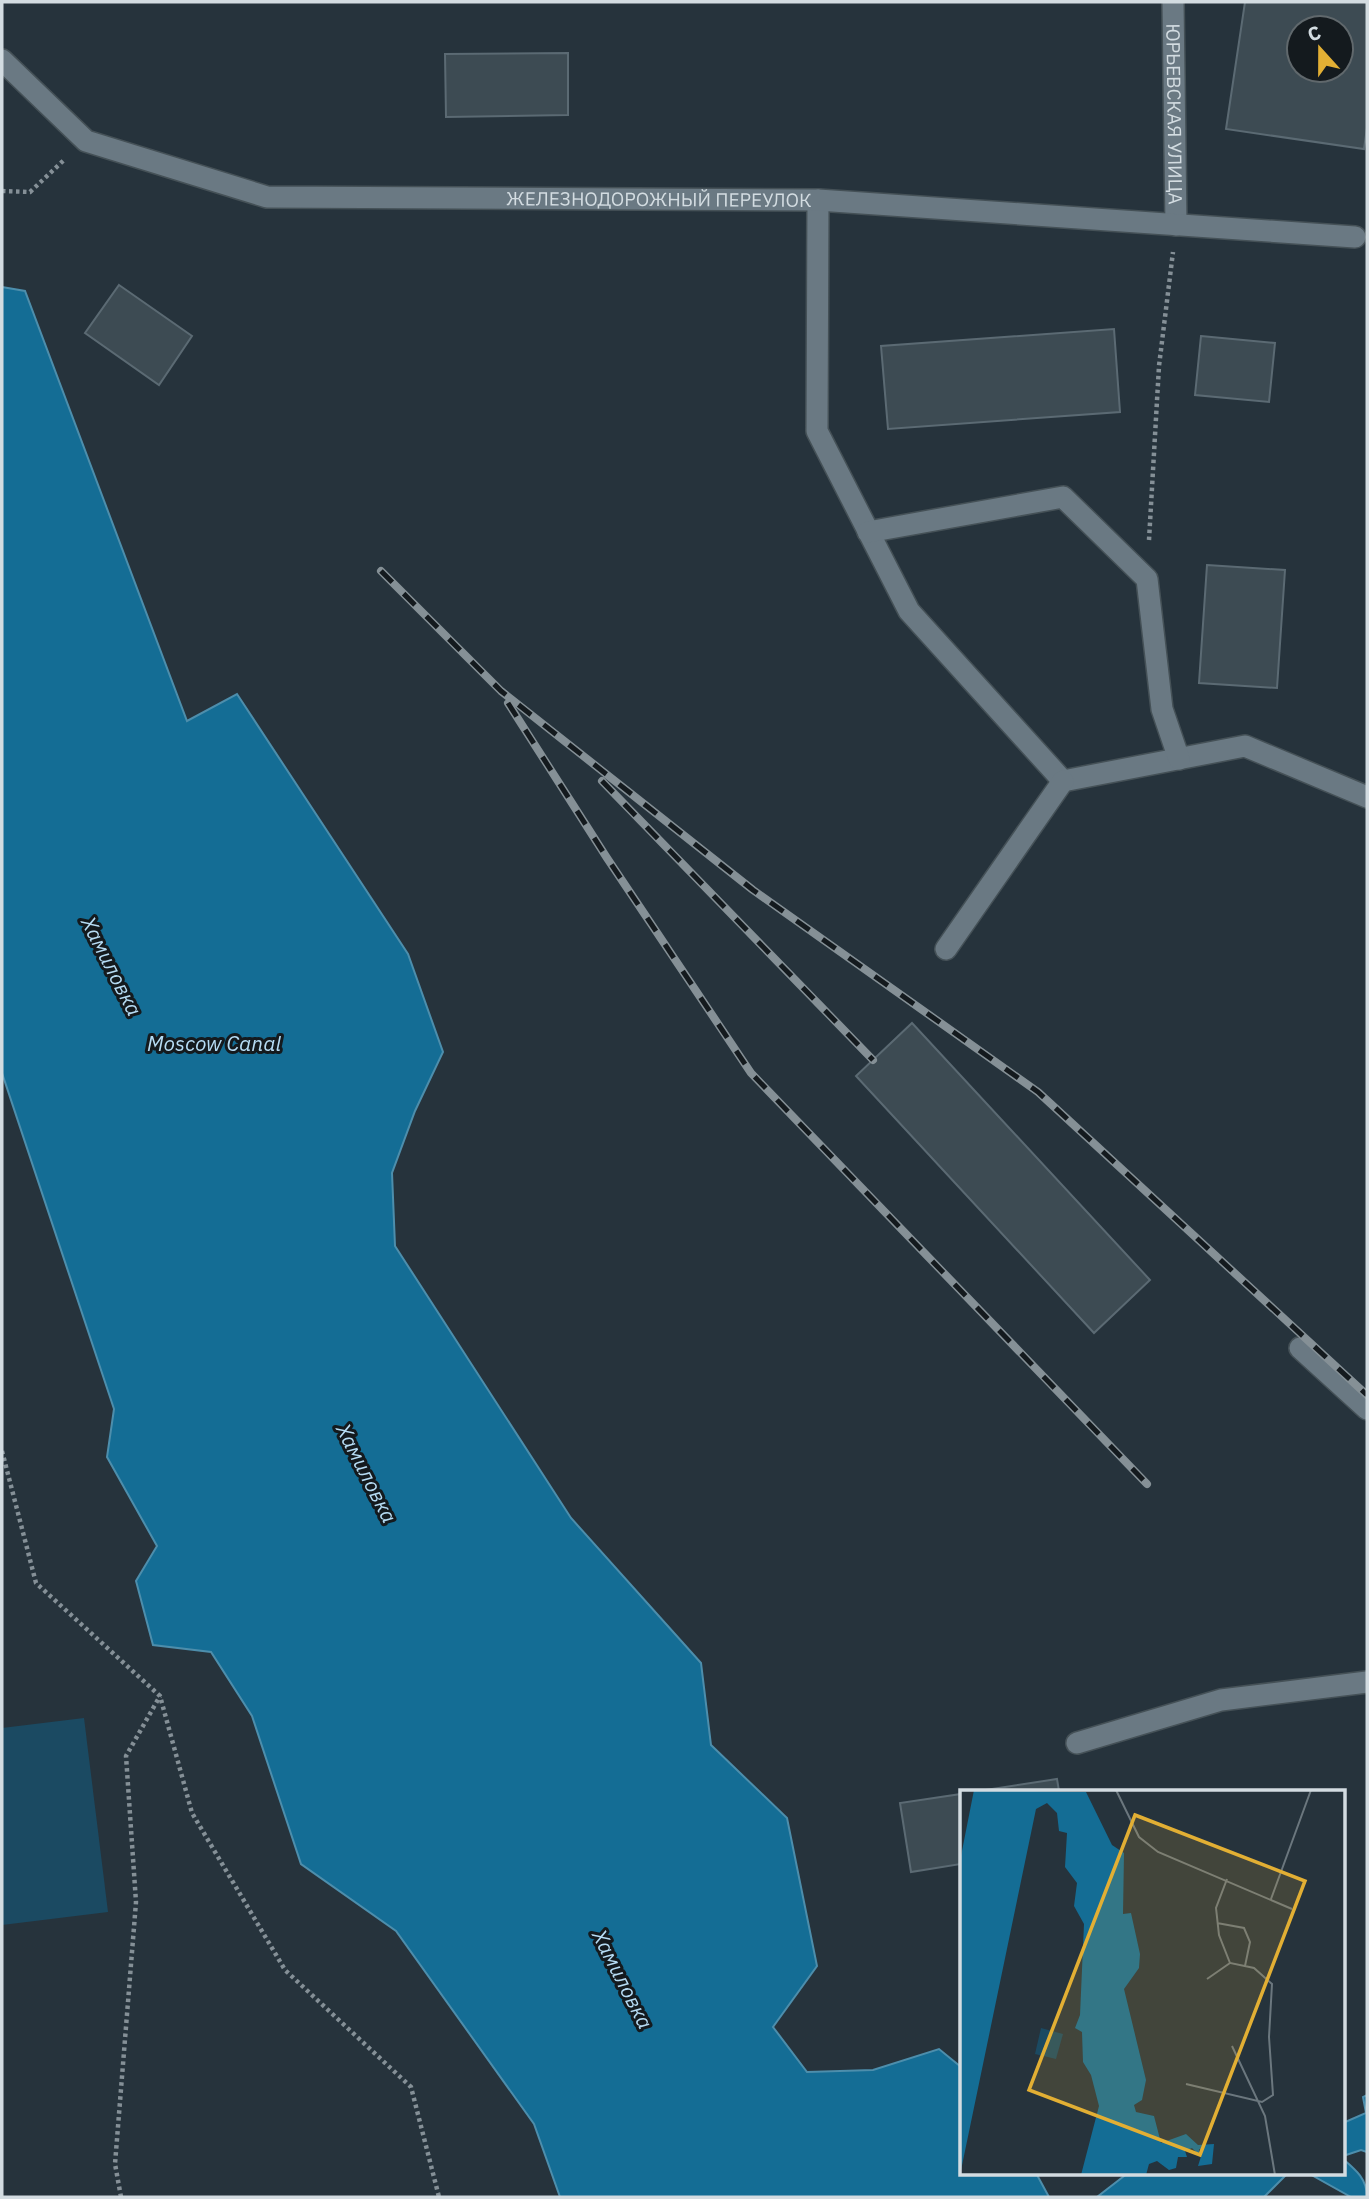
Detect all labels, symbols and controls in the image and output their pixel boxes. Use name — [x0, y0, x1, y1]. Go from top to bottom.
north arrow — [1285, 14, 1355, 84]
text: С — [1304, 20, 1324, 47]
street label: ЮРЬЕВСКАЯ УЛИЦА — [1161, 23, 1188, 205]
street label: ЖЕЛЕЗНОДОРОЖНЫЙ ПЕРЕУЛОК — [506, 186, 812, 212]
water label: Хамиловка — [75, 911, 149, 1020]
water label: Moscow Canal — [147, 1029, 281, 1057]
water label: Хамиловка — [330, 1418, 404, 1527]
inset map — [960, 1790, 1344, 2174]
water label: Хамиловка — [586, 1924, 660, 2033]

